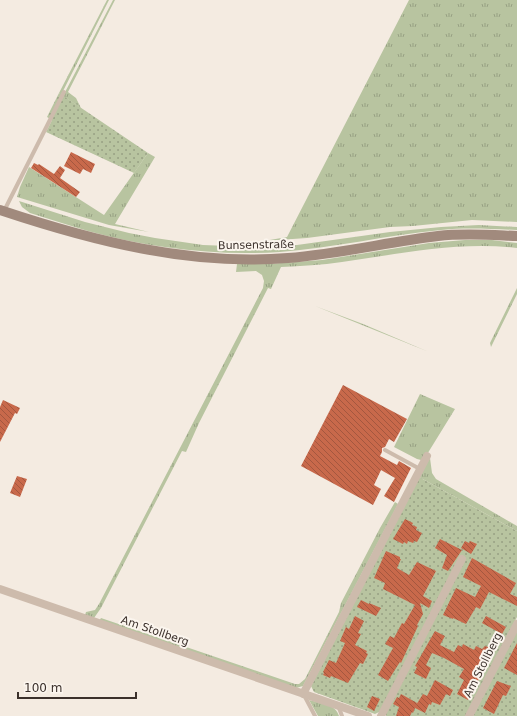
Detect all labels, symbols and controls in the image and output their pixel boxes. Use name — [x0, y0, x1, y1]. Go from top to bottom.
street label: Bunsenstraße — [218, 238, 294, 252]
street label: Am Stollberg — [119, 613, 191, 649]
street label: Am Stollberg — [461, 630, 505, 700]
scale bar — [18, 674, 136, 700]
text: 100 m — [24, 681, 62, 695]

